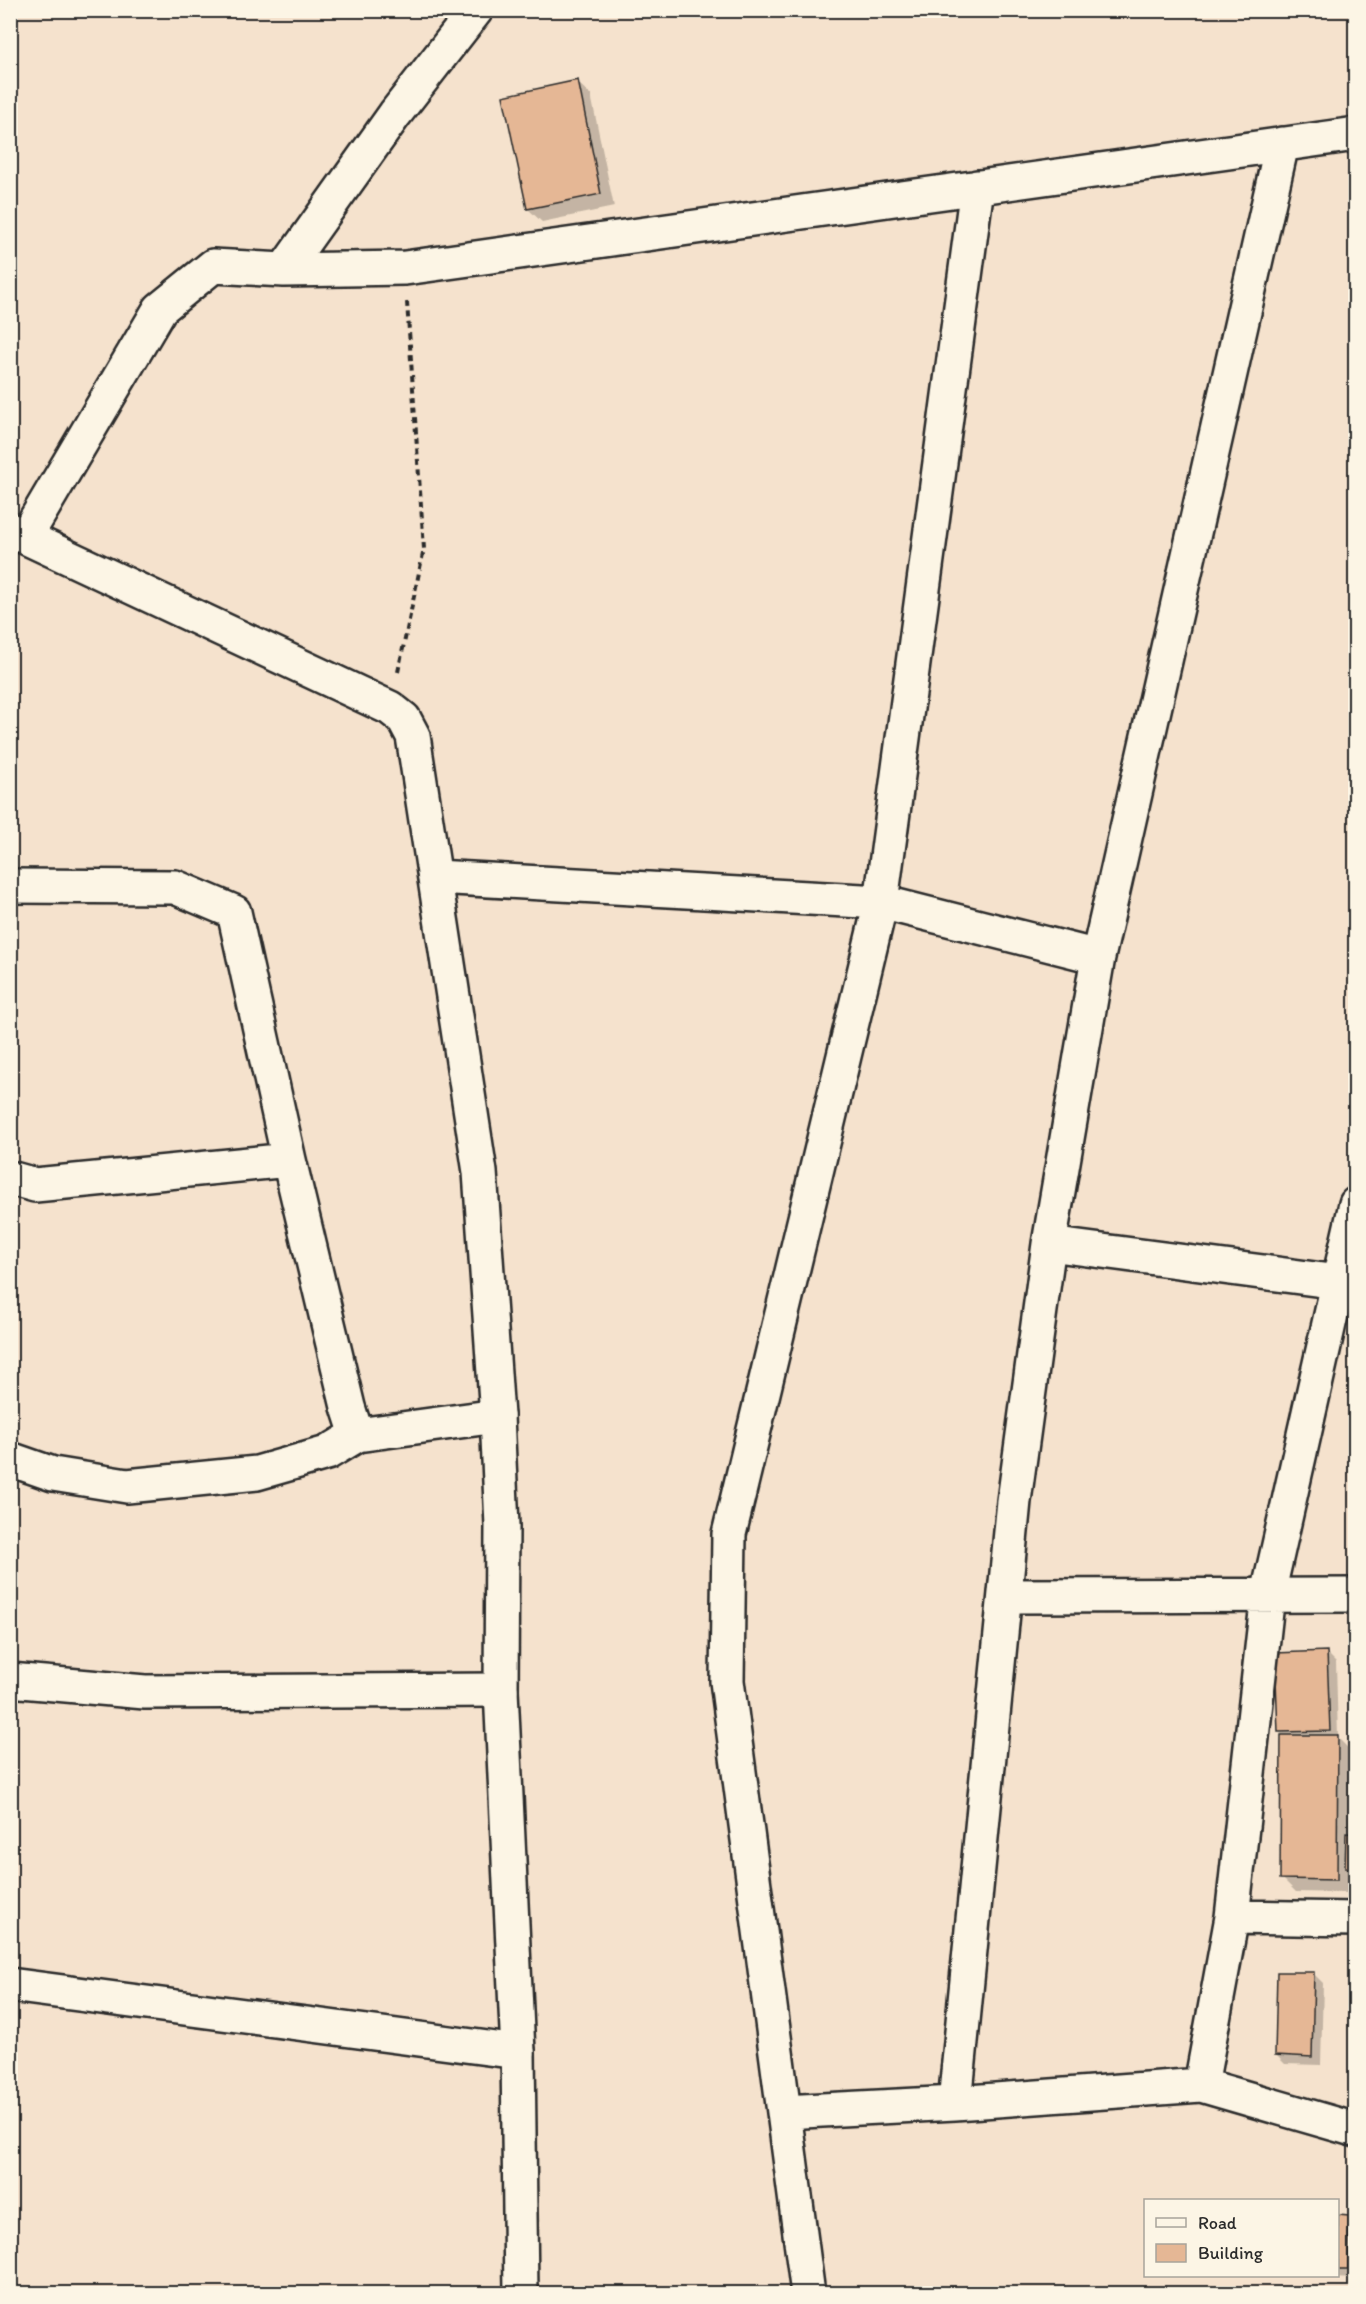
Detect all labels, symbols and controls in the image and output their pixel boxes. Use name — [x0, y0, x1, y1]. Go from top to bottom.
legend — [1144, 2199, 1339, 2277]
text: Road — [1198, 2212, 1237, 2234]
text: Building — [1198, 2242, 1264, 2264]

